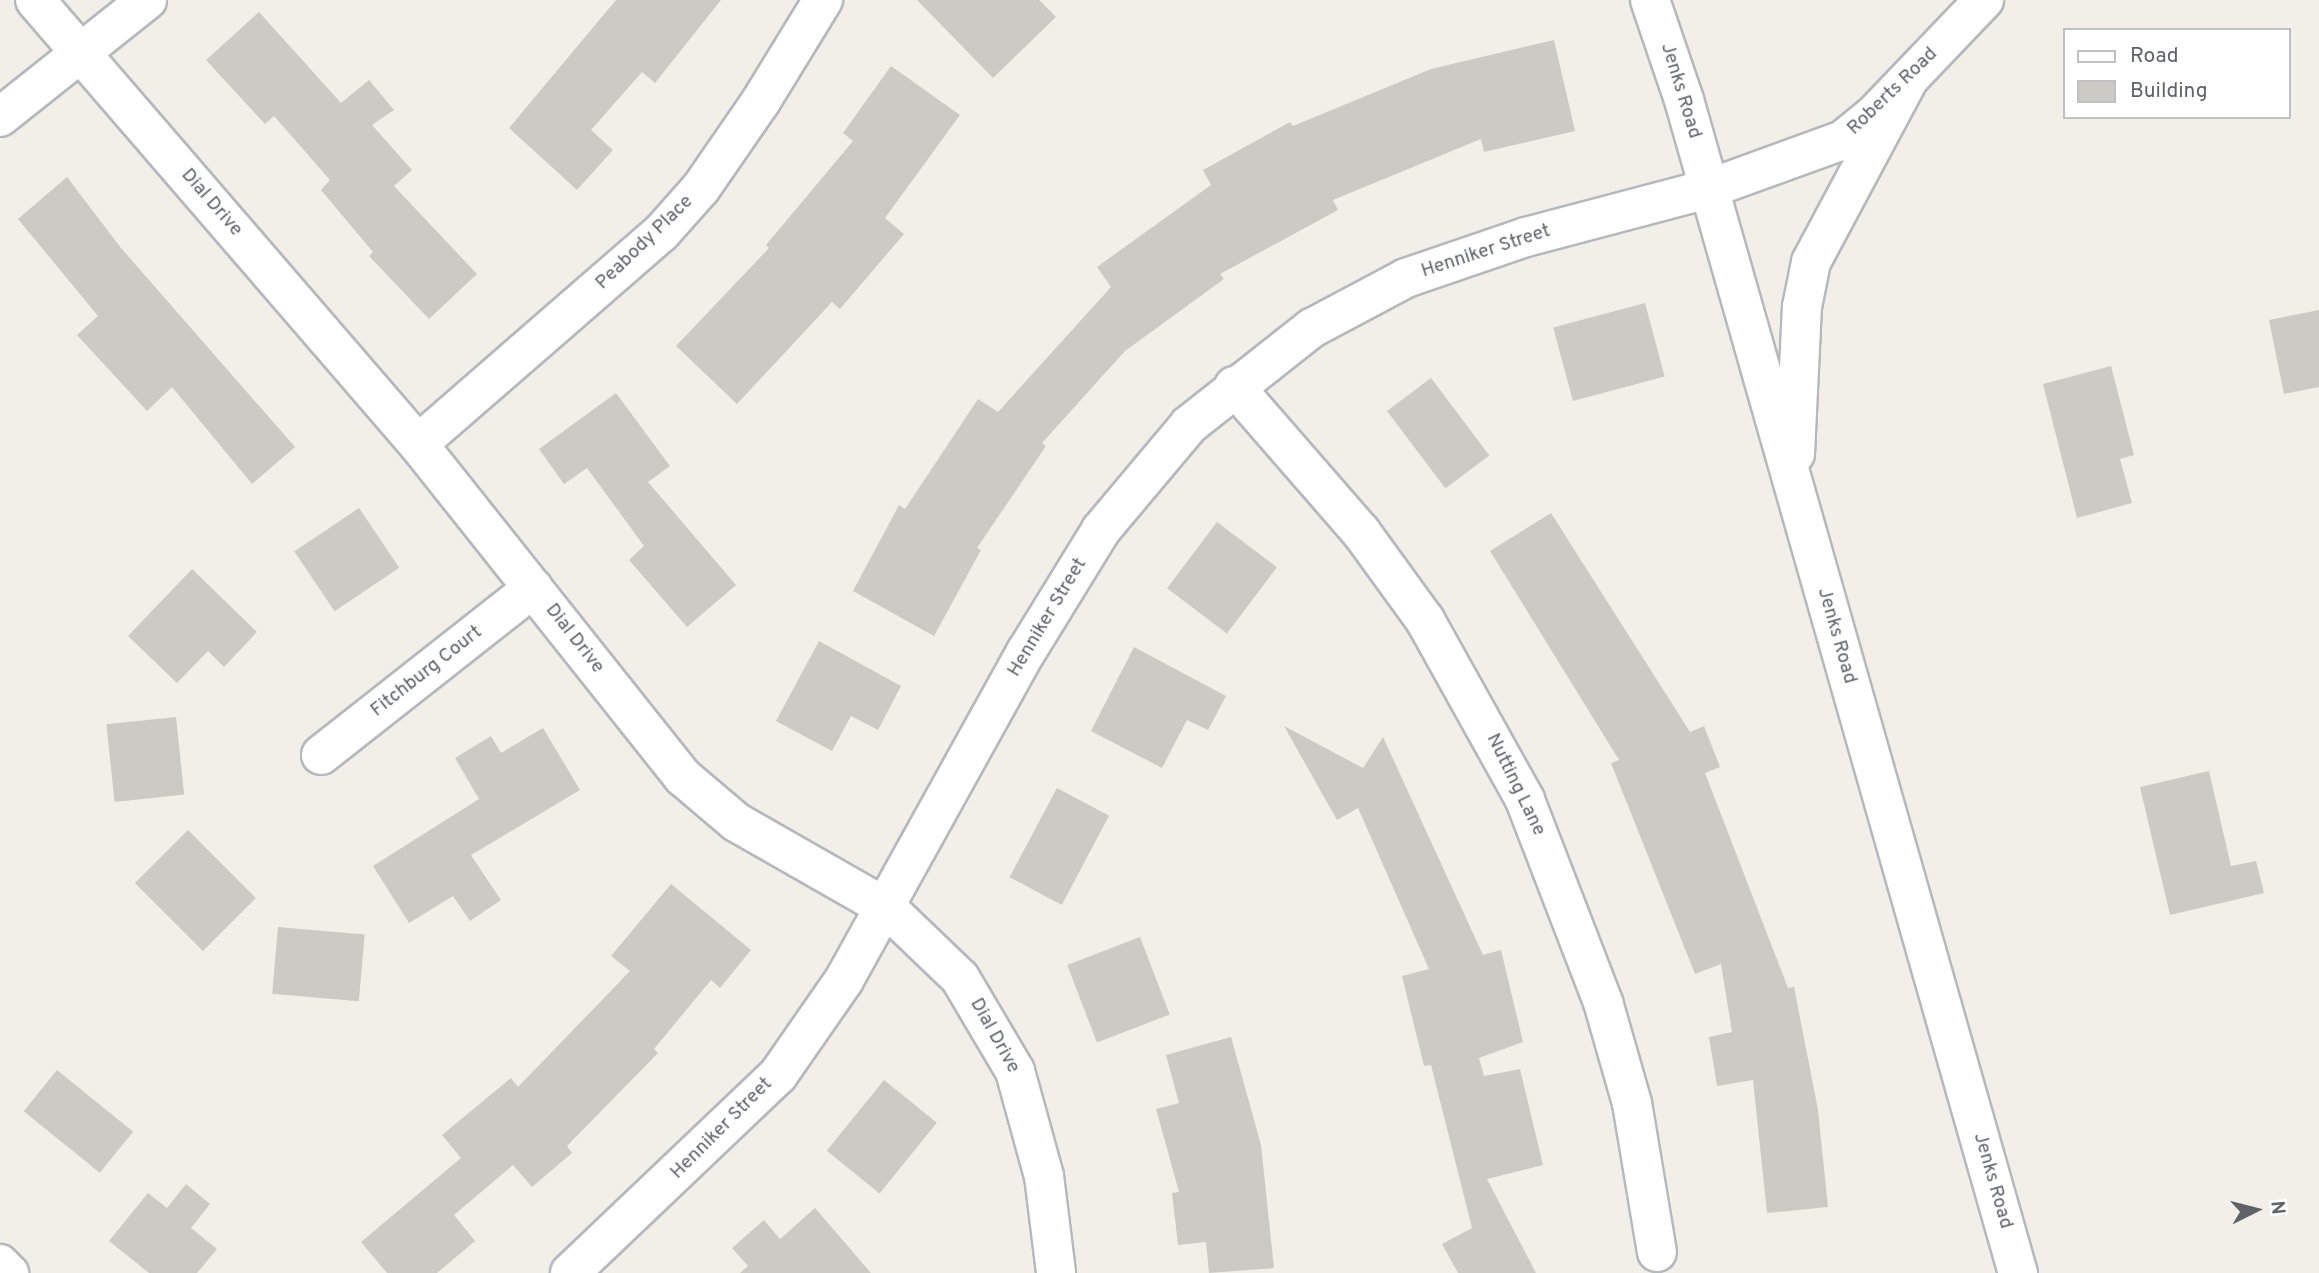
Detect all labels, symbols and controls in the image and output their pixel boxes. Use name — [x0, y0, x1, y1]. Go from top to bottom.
legend — [2064, 28, 2291, 119]
street label: Jenks Road — [1655, 41, 1705, 141]
street label: Roberts Road — [1843, 43, 1943, 141]
text: Road — [2130, 43, 2179, 70]
text: Building — [2130, 78, 2208, 105]
street label: Dial Drive — [175, 164, 247, 242]
street label: Peabody Place — [592, 191, 698, 295]
street label: Henniker Street — [1419, 220, 1553, 284]
street label: Henniker Street — [1004, 555, 1092, 681]
street label: Jenks Road — [1811, 585, 1861, 687]
street label: Dial Drive — [540, 600, 608, 678]
street label: Fitchburg Court — [367, 621, 487, 723]
street label: Nutting Lane — [1480, 730, 1550, 840]
street label: Dial Drive — [964, 995, 1024, 1077]
street label: Henniker Street — [666, 1073, 778, 1185]
street label: Jenks Road — [1967, 1130, 2017, 1232]
north arrow — [2221, 1175, 2291, 1245]
text: N — [2264, 1200, 2290, 1216]

